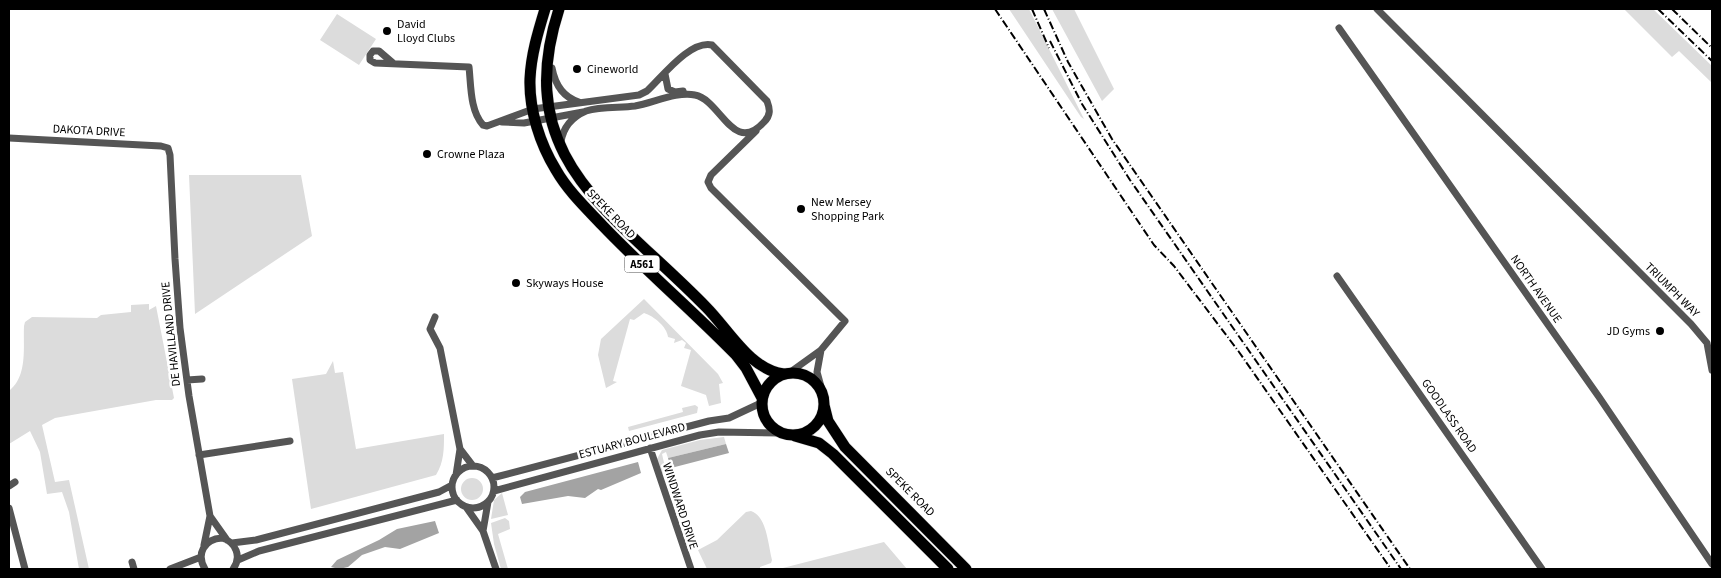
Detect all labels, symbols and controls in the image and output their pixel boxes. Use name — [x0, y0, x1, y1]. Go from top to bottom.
place label: David Lloyd Clubs — [397, 16, 455, 47]
marker: David Lloyd Clubs — [381, 25, 393, 37]
place label: Cineworld — [587, 61, 638, 78]
marker: Cineworld — [571, 63, 583, 75]
street label: DAKOTA DRIVE — [52, 121, 126, 141]
place label: Crowne Plaza — [437, 146, 505, 163]
marker: Crowne Plaza — [421, 148, 433, 160]
street label: SPEKE ROAD — [583, 185, 639, 243]
place label: New Mersey Shopping Park — [811, 194, 884, 225]
marker: New Mersey Shopping Park — [795, 203, 807, 215]
street label: NORTH AVENUE — [1506, 251, 1566, 327]
road number: A561 — [624, 255, 660, 272]
street label: TRIUMPH WAY — [1641, 259, 1703, 321]
place label: Skyways House — [526, 275, 603, 292]
marker: Skyways House — [510, 277, 522, 289]
street label: DE HAVILLAND DRIVE — [157, 281, 185, 387]
place label: JD Gyms — [1606, 323, 1650, 340]
marker: JD Gyms — [1654, 325, 1666, 337]
street label: GOODLASS ROAD — [1417, 376, 1481, 456]
street label: ESTUARY BOULEVARD — [577, 419, 687, 463]
street label: WINDWARD DRIVE — [658, 461, 702, 551]
street label: SPEKE ROAD — [881, 463, 939, 521]

